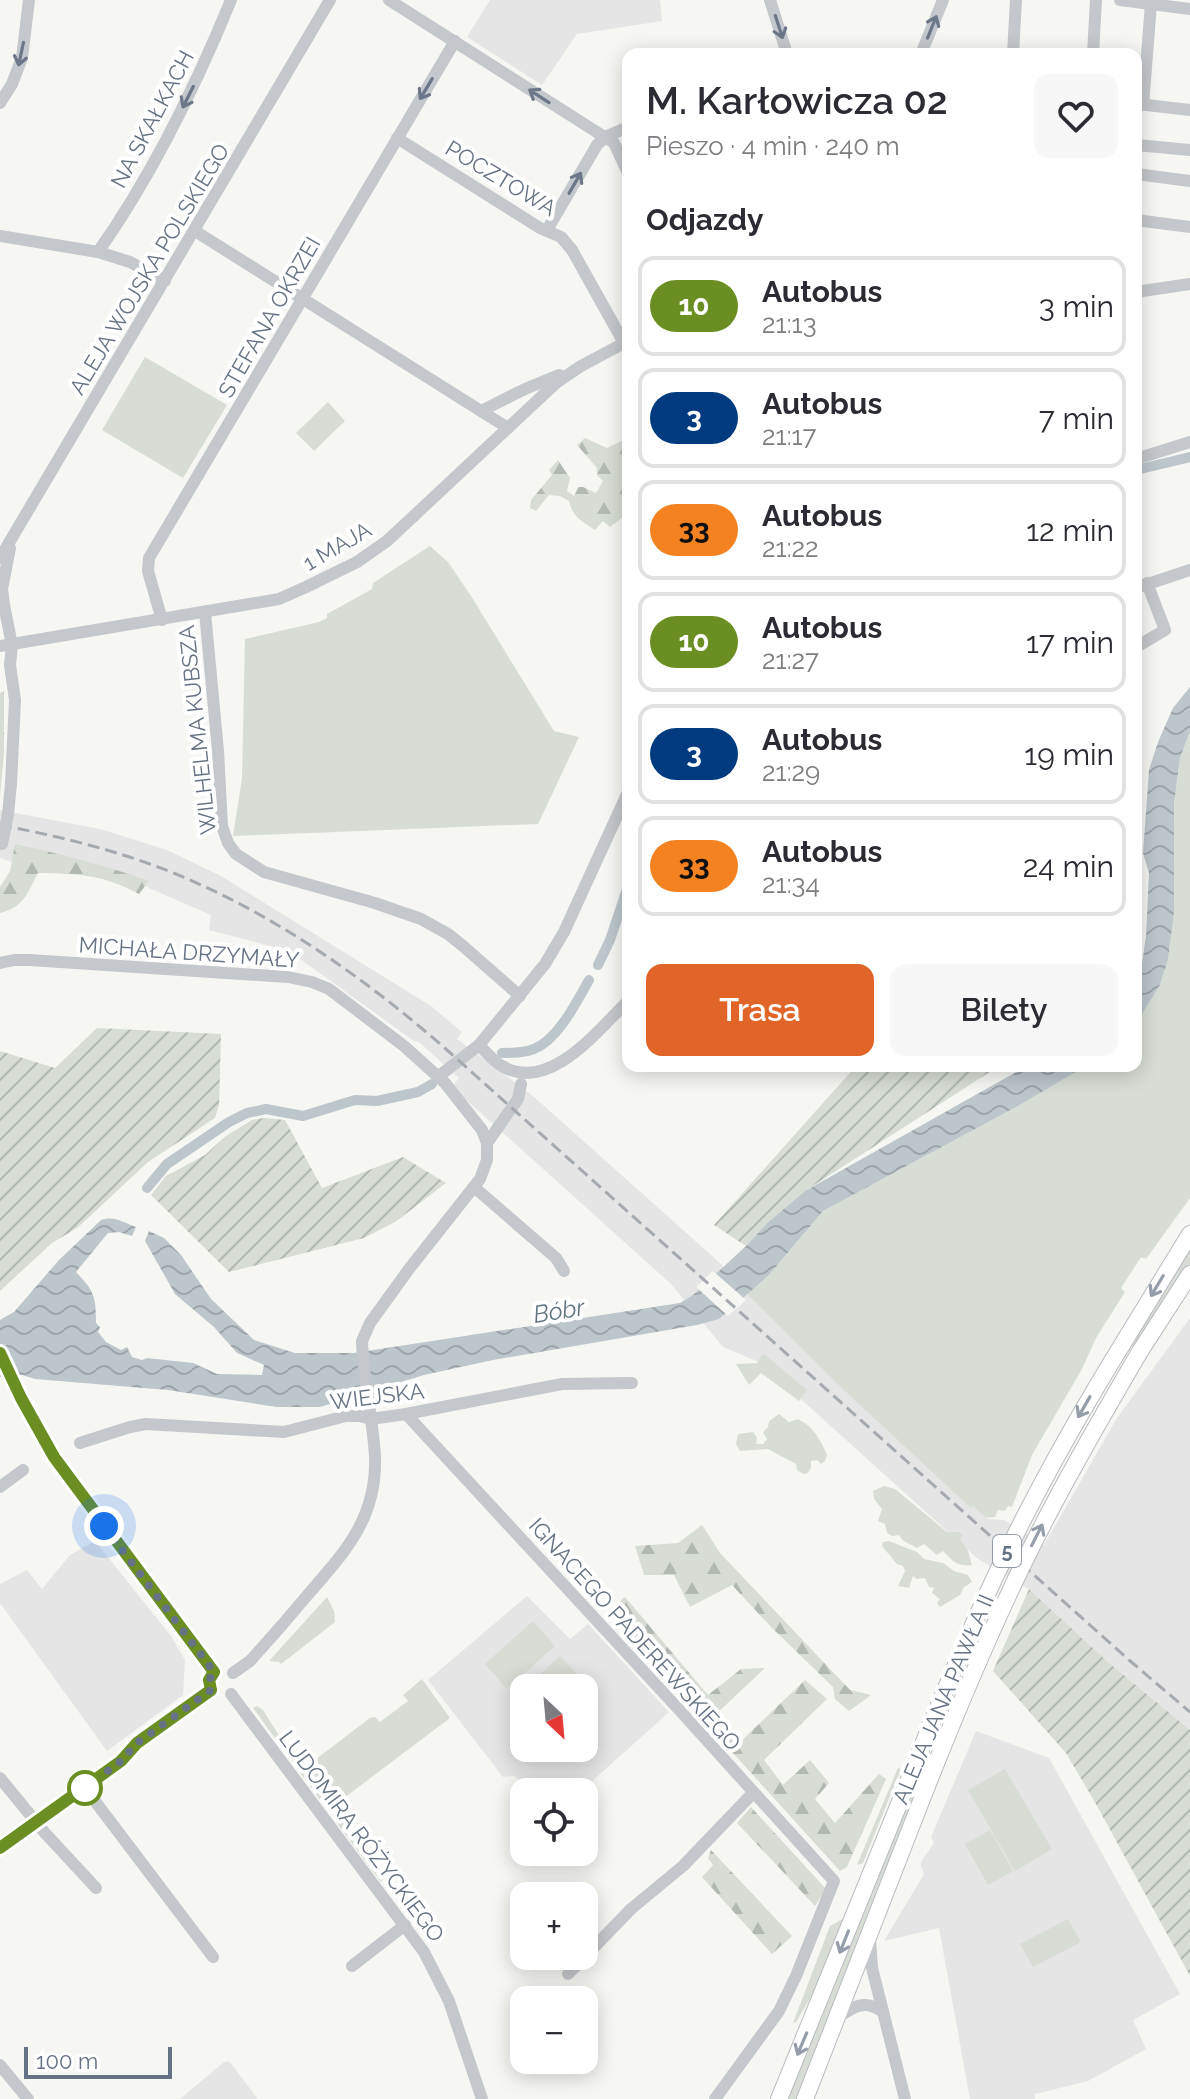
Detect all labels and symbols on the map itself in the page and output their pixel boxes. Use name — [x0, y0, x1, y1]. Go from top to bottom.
one-way arrow — [773, 14, 787, 39]
one-way arrow — [926, 15, 940, 40]
one-way arrow — [13, 40, 28, 66]
street label: NA SKAŁKACH — [105, 46, 199, 192]
one-way arrow — [418, 77, 434, 100]
one-way arrow — [180, 84, 196, 108]
one-way arrow — [528, 87, 551, 103]
street label: POCZTOWA — [441, 135, 561, 221]
street label: ALEJA WOJSKA POLSKIEGO — [64, 139, 234, 399]
one-way arrow — [567, 172, 583, 195]
street label: STEFANA OKRZEI — [212, 232, 326, 402]
street label: 1 MAJA — [298, 516, 376, 576]
street label: WILHELMA KUBSZA — [173, 624, 221, 836]
street label: MICHAŁA DRZYMAŁY — [78, 931, 300, 973]
one-way arrow — [1148, 1274, 1164, 1297]
water label: Bóbr — [531, 1292, 587, 1329]
street label: WIEJSKA — [328, 1377, 426, 1415]
one-way arrow — [1076, 1394, 1091, 1418]
your location — [84, 1506, 124, 1546]
street label: IGNACEGO PADEREWSKIEGO — [524, 1512, 746, 1756]
one-way arrow — [1030, 1523, 1046, 1547]
road number: 5 — [993, 1535, 1021, 1567]
street label: ALEJA JANA PAWŁA II — [887, 1590, 999, 1808]
north arrow — [510, 1674, 598, 1762]
street label: LUDOMIRA RÓŻYCKIEGO — [274, 1725, 450, 1947]
unlabelled marker — [68, 1771, 102, 1805]
one-way arrow — [836, 1929, 850, 1954]
one-way arrow — [794, 2031, 808, 2056]
scale bar — [24, 2043, 172, 2079]

